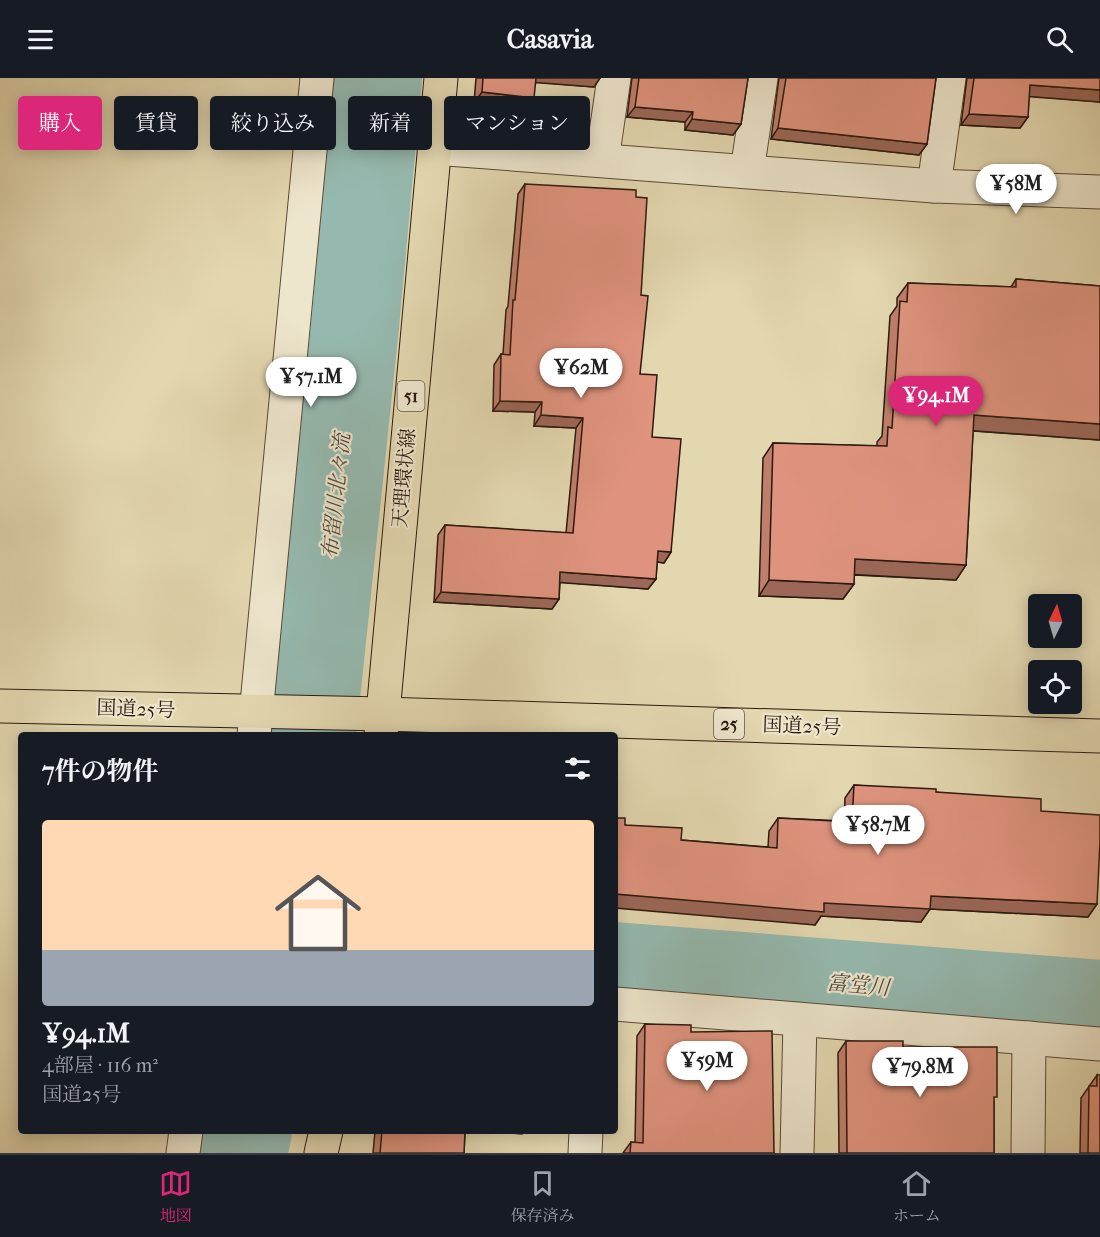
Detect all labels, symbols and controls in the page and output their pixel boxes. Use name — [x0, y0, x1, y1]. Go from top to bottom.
icon: menu — [24, 23, 57, 56]
text: Casavia — [507, 23, 593, 55]
icon: search — [1043, 23, 1076, 56]
chip: 購入 — [18, 96, 102, 150]
chip: 賃貸 — [114, 96, 198, 150]
chip: 絞り込み — [210, 96, 336, 150]
chip: 新着 — [348, 96, 432, 150]
chip: マンション — [444, 96, 590, 150]
pin: ¥58M — [980, 164, 1052, 215]
text: ¥58M — [990, 172, 1042, 195]
pin: ¥62M — [545, 348, 617, 399]
text: ¥62M — [554, 356, 608, 379]
pin: ¥57.1M — [262, 357, 360, 408]
text: ¥57.1M — [280, 365, 342, 388]
pin: ¥94.1M — [887, 376, 985, 427]
road number: 51 — [398, 381, 424, 411]
text: ¥94.1M — [902, 384, 970, 407]
street label: 天理環状線 — [388, 427, 420, 529]
water label: 布留川北々流 — [317, 429, 355, 560]
north arrow — [1028, 594, 1082, 648]
map controls — [1028, 594, 1082, 714]
button: locate — [1028, 660, 1082, 714]
street label: 国道25号 — [96, 696, 176, 722]
road number: 25 — [714, 709, 744, 739]
street label: 国道25号 — [762, 713, 842, 739]
icon: filters — [561, 752, 594, 785]
text: 7件の物件 — [42, 756, 159, 787]
pin: ¥58.7M — [829, 805, 927, 856]
text: ¥58.7M — [846, 813, 910, 836]
icon: home — [264, 859, 372, 967]
water label: 富堂川 — [826, 970, 892, 1000]
text: ¥94.1M — [42, 1018, 130, 1049]
pin: ¥59M — [671, 1041, 743, 1092]
pin: ¥79.8M — [871, 1047, 969, 1098]
text: ¥59M — [681, 1049, 733, 1072]
text: 4部屋 · 116 m² — [42, 1054, 158, 1077]
text: ¥79.8M — [886, 1055, 954, 1078]
text: 国道25号 — [42, 1083, 121, 1106]
tab: 地図 — [159, 1167, 192, 1226]
tab: 保存済み — [510, 1167, 574, 1226]
tab: ホーム — [893, 1167, 941, 1226]

